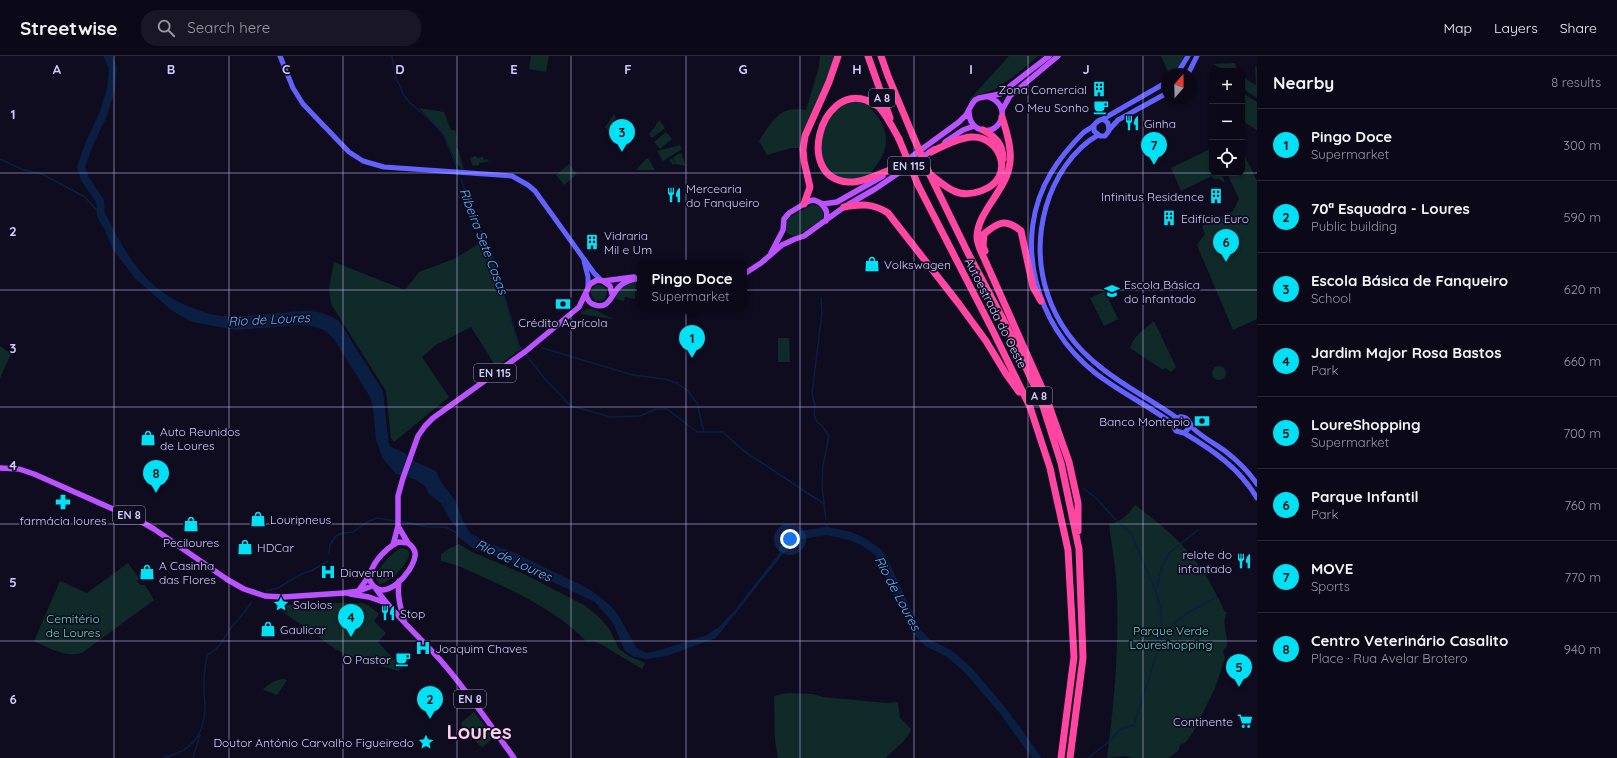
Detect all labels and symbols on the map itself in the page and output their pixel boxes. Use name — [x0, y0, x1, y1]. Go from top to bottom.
text: A — [53, 61, 62, 77]
text: B — [167, 61, 175, 77]
text: C — [282, 61, 290, 77]
text: D — [395, 61, 405, 77]
text: E — [510, 61, 518, 77]
text: F — [624, 61, 632, 77]
text: G — [738, 61, 748, 77]
text: H — [852, 61, 862, 77]
text: I — [969, 61, 973, 77]
text: J — [1082, 61, 1090, 77]
north arrow — [1161, 68, 1197, 104]
building icon: Zona Comercial — [1090, 80, 1108, 98]
place label: Zona Comercial — [999, 82, 1087, 97]
road number: A 8 — [869, 89, 895, 107]
cafe icon: O Meu Sonho — [1092, 98, 1110, 116]
place label: O Meu Sonho — [1015, 100, 1089, 115]
text: 1 — [10, 106, 16, 122]
restaurant icon: Ginha — [1123, 114, 1141, 132]
place label: Ginha — [1144, 116, 1176, 131]
pin: 3 — [609, 119, 635, 152]
pin: 7 — [1141, 132, 1167, 165]
road number: EN 115 — [888, 157, 930, 175]
place label: Mercearia do Fanqueiro — [686, 181, 760, 210]
water label: Ribeira Sete Casas — [456, 186, 512, 297]
restaurant icon: Mercearia do Fanqueiro — [665, 186, 683, 204]
building icon: Infinitus Residence — [1207, 187, 1225, 205]
place label: Infinitus Residence — [1101, 189, 1204, 204]
building icon: Edifício Euro — [1160, 209, 1178, 227]
place label: Edifício Euro — [1181, 211, 1249, 226]
text: 2 — [9, 223, 17, 239]
place label: Vidraria Mil e Um — [604, 228, 652, 257]
pin: 6 — [1213, 229, 1239, 262]
building icon: Vidraria Mil e Um — [583, 233, 601, 251]
shop icon: Volkswagen — [863, 255, 881, 273]
street label: Autoestrada do Oeste — [962, 255, 1030, 371]
place label: Volkswagen — [884, 257, 951, 272]
place label: Escola Básica do Infantado — [1124, 277, 1200, 306]
school or university icon: Escola Básica do Infantado — [1103, 282, 1121, 300]
bank icon: Crédito Agrícola — [554, 295, 572, 313]
water label: Rio de Loures — [228, 309, 311, 329]
place label: Crédito Agrícola — [518, 315, 608, 330]
pin: 1 — [679, 325, 705, 358]
text: 3 — [10, 340, 17, 356]
road number: EN 115 — [474, 364, 516, 382]
road number: A 8 — [1026, 387, 1052, 405]
bank icon: Banco Montepio — [1193, 412, 1211, 430]
place label: Banco Montepio — [1099, 414, 1190, 429]
place label: Auto Reunidos de Loures — [160, 424, 241, 453]
shop icon: Auto Reunidos de Loures — [139, 429, 157, 447]
text: 4 — [9, 457, 17, 473]
pin: 8 — [143, 460, 169, 493]
pharmacy icon: farmácia loures — [54, 493, 72, 511]
road number: EN 8 — [113, 506, 145, 524]
shop icon: Louripneus — [249, 510, 267, 528]
place label: Louripneus — [270, 512, 331, 527]
place label: farmácia loures — [19, 513, 107, 528]
shop icon: Peciloures — [182, 515, 200, 533]
your location — [780, 529, 800, 549]
place label: Peciloures — [163, 535, 219, 550]
water label: Rio de Loures — [473, 535, 555, 585]
shop icon: HDCar — [236, 538, 254, 556]
place label: HDCar — [257, 540, 294, 555]
place label: relote do infantado — [1178, 547, 1232, 576]
restaurant icon: relote do infantado — [1235, 552, 1253, 570]
water label: Rio de Loures — [872, 553, 925, 634]
place label: A Casinha das Flores — [159, 558, 216, 587]
shop icon: A Casinha das Flores — [138, 563, 156, 581]
hospital icon: Diaverum — [319, 563, 337, 581]
place label: Diaverum — [340, 565, 394, 580]
text: 5 — [9, 574, 17, 590]
place icon: Saloios — [272, 595, 290, 613]
place label: Saloios — [293, 597, 333, 612]
pin: 4 — [338, 604, 364, 637]
restaurant icon: Stop — [379, 604, 397, 622]
place label: Stop — [400, 606, 425, 621]
park label: Cemitério de Loures — [46, 611, 101, 640]
shop icon: Gaulicar — [259, 620, 277, 638]
place label: Gaulicar — [280, 622, 326, 637]
park label: Parque Verde Loureshopping — [1130, 623, 1212, 652]
hospital icon: Joaquim Chaves — [414, 639, 432, 657]
place label: Joaquim Chaves — [435, 641, 528, 656]
cafe icon: O Pastor — [394, 650, 412, 668]
place label: O Pastor — [343, 652, 391, 667]
pin: 5 — [1226, 654, 1252, 687]
pin: 2 — [417, 686, 443, 719]
road number: EN 8 — [454, 690, 486, 708]
text: 6 — [9, 691, 17, 707]
supermarket icon: Continente — [1236, 712, 1254, 730]
place label: Continente — [1173, 714, 1233, 729]
district label: Loures — [446, 719, 512, 744]
place icon: Doutor António Carvalho Figueiredo — [417, 733, 435, 751]
place label: Doutor António Carvalho Figueiredo — [213, 735, 414, 750]

